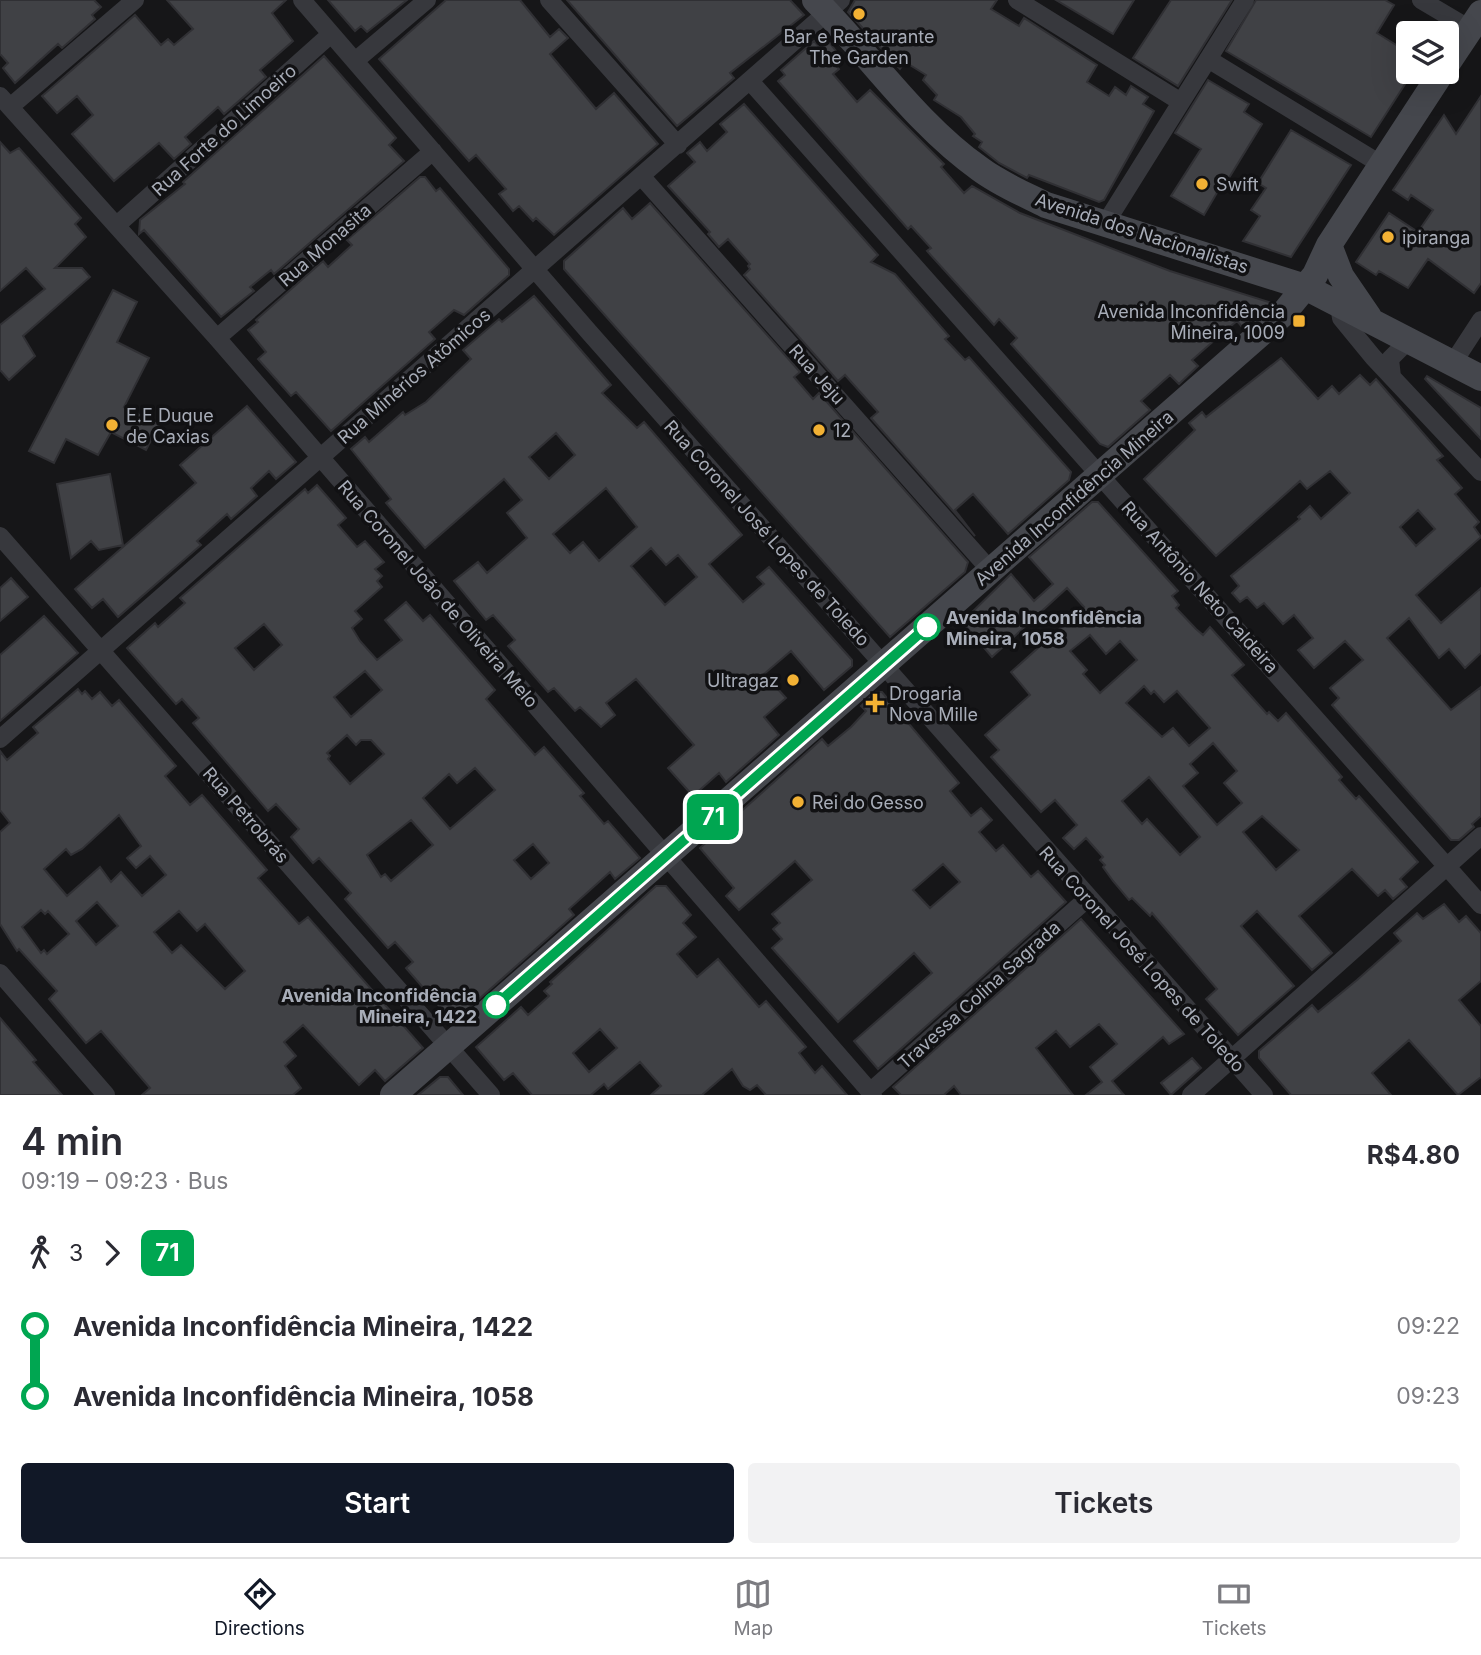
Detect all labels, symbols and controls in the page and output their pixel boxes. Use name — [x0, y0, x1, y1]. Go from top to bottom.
marker: Bar e Restaurante The Garden — [851, 6, 867, 22]
map controls — [1396, 21, 1459, 84]
button: layers — [1396, 21, 1459, 84]
place label: Bar e Restaurante The Garden — [783, 26, 935, 68]
street label: Rua Forte do Limoeiro — [148, 60, 300, 200]
place label: Swift — [1216, 174, 1259, 195]
marker: Swift — [1194, 176, 1210, 192]
street label: Avenida dos Nacionalistas — [1033, 189, 1251, 277]
street label: Rua Monasita — [275, 199, 375, 291]
place label: ipiranga — [1402, 227, 1470, 248]
marker: ipiranga — [1380, 229, 1396, 245]
place label: Avenida Inconfidência Mineira, 1009 — [1097, 301, 1285, 343]
street label: Rua Minérios Atômicos — [333, 304, 495, 448]
marker: Avenida Inconfidência Mineira, 1009 — [1291, 313, 1307, 329]
street label: Rua Jeju — [785, 340, 849, 408]
place label: E.E Duque de Caxias — [126, 405, 214, 447]
street label: Avenida Inconfidência Mineira — [971, 406, 1177, 590]
street label: Rua Coronel José Lopes de Toledo — [660, 416, 874, 650]
marker: E.E Duque de Caxias — [104, 417, 120, 433]
place label: 12 — [833, 420, 851, 441]
marker: 12 — [811, 422, 827, 438]
street label: Rua Coronel João de Oliveira Melo — [334, 476, 542, 712]
street label: Rua Antônio Neto Caldeira — [1117, 497, 1283, 677]
place label: Avenida Inconfidência Mineira, 1058 — [946, 607, 1142, 649]
marker: Avenida Inconfidência Mineira, 1058 — [914, 614, 940, 640]
place label: Ultragaz — [707, 670, 779, 691]
marker: Ultragaz — [785, 672, 801, 688]
place label: Drogaria Nova Mille — [889, 683, 978, 725]
marker: Drogaria Nova Mille — [867, 695, 883, 711]
street label: Rua Petrobrás — [199, 763, 293, 867]
place label: Rei do Gesso — [812, 792, 924, 813]
line badge: 71 — [682, 794, 744, 840]
marker: Rei do Gesso — [790, 794, 806, 810]
text: 71 — [701, 802, 725, 831]
street label: Rua Coronel José Lopes de Toledo — [1035, 842, 1249, 1076]
street label: Travessa Colina Sagrada — [894, 917, 1064, 1073]
place label: Avenida Inconfidência Mineira, 1422 — [281, 985, 477, 1027]
marker: Avenida Inconfidência Mineira, 1422 — [483, 992, 509, 1018]
text: 4 min — [21, 1118, 123, 1164]
text: R$4.80 — [1367, 1139, 1460, 1170]
text: 09:19 – 09:23 · Bus — [21, 1167, 228, 1195]
icon: walk — [21, 1234, 59, 1272]
icon: forward — [93, 1234, 131, 1272]
text: 71 — [155, 1238, 180, 1267]
text: 3 — [69, 1239, 83, 1267]
text: Avenida Inconfidência Mineira, 1422 — [73, 1311, 533, 1342]
text: 09:22 — [1397, 1312, 1460, 1340]
text: Avenida Inconfidência Mineira, 1058 — [73, 1381, 534, 1412]
text: 09:23 — [1396, 1382, 1460, 1410]
button: Start — [21, 1463, 734, 1543]
button: Tickets — [748, 1463, 1460, 1543]
tab: Directions — [214, 1575, 305, 1640]
tab: Map — [734, 1575, 773, 1640]
tab: Tickets — [1202, 1575, 1267, 1640]

